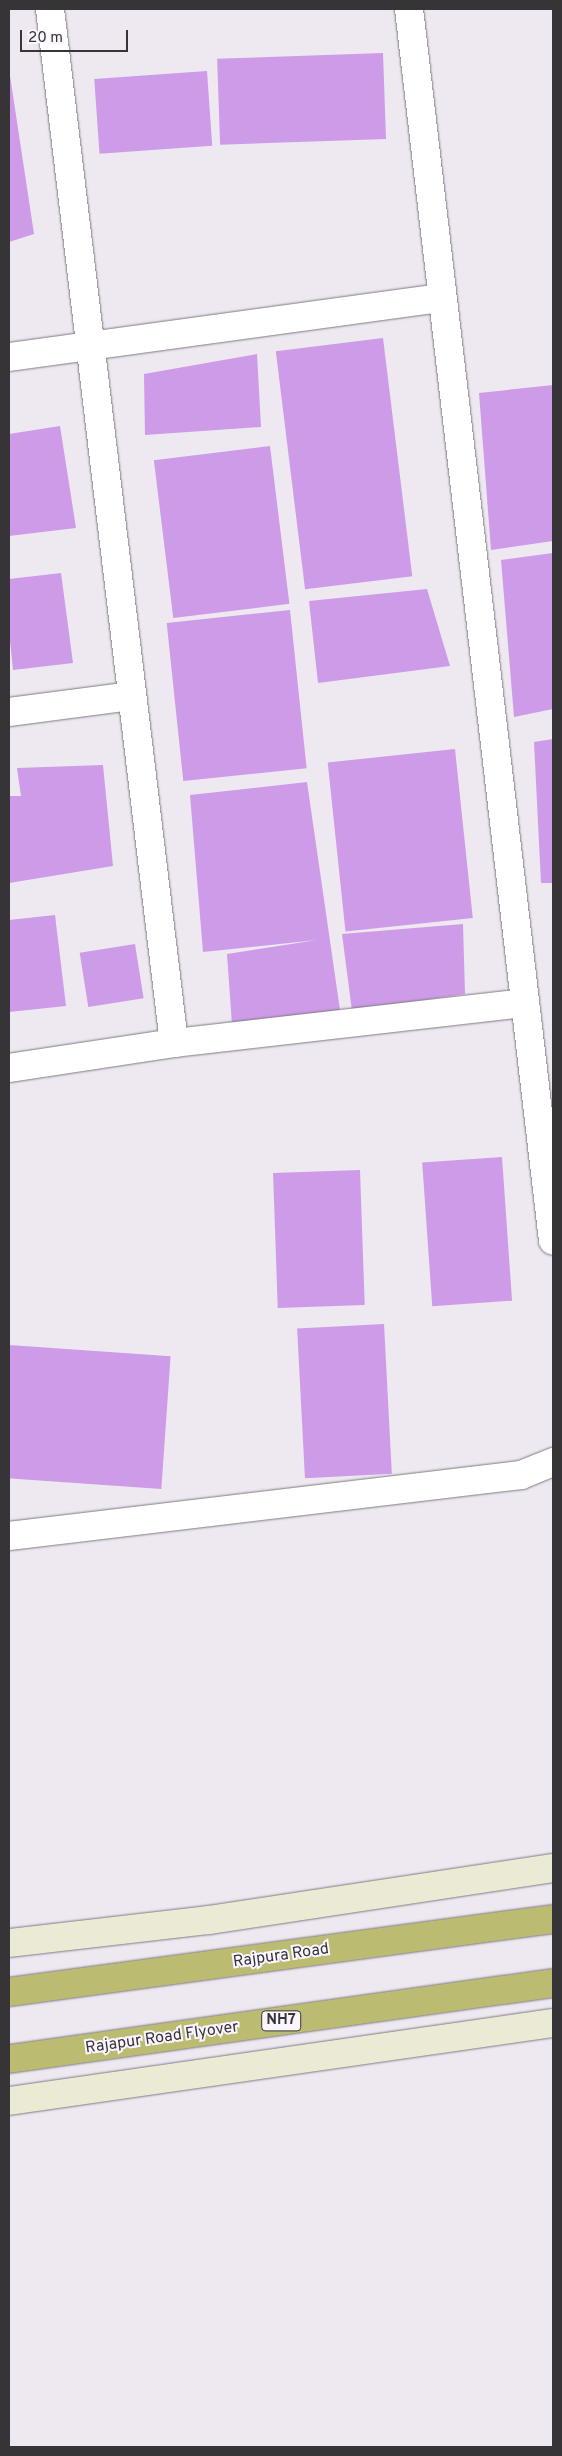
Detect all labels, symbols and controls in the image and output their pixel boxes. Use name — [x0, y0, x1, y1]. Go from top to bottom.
scale bar — [22, 20, 130, 52]
text: 20 m — [28, 29, 63, 48]
street label: Rajpura Road — [232, 1940, 330, 1972]
road number: NH7 — [261, 2008, 301, 2034]
street label: Rajapur Road Flyover — [84, 2018, 240, 2058]

